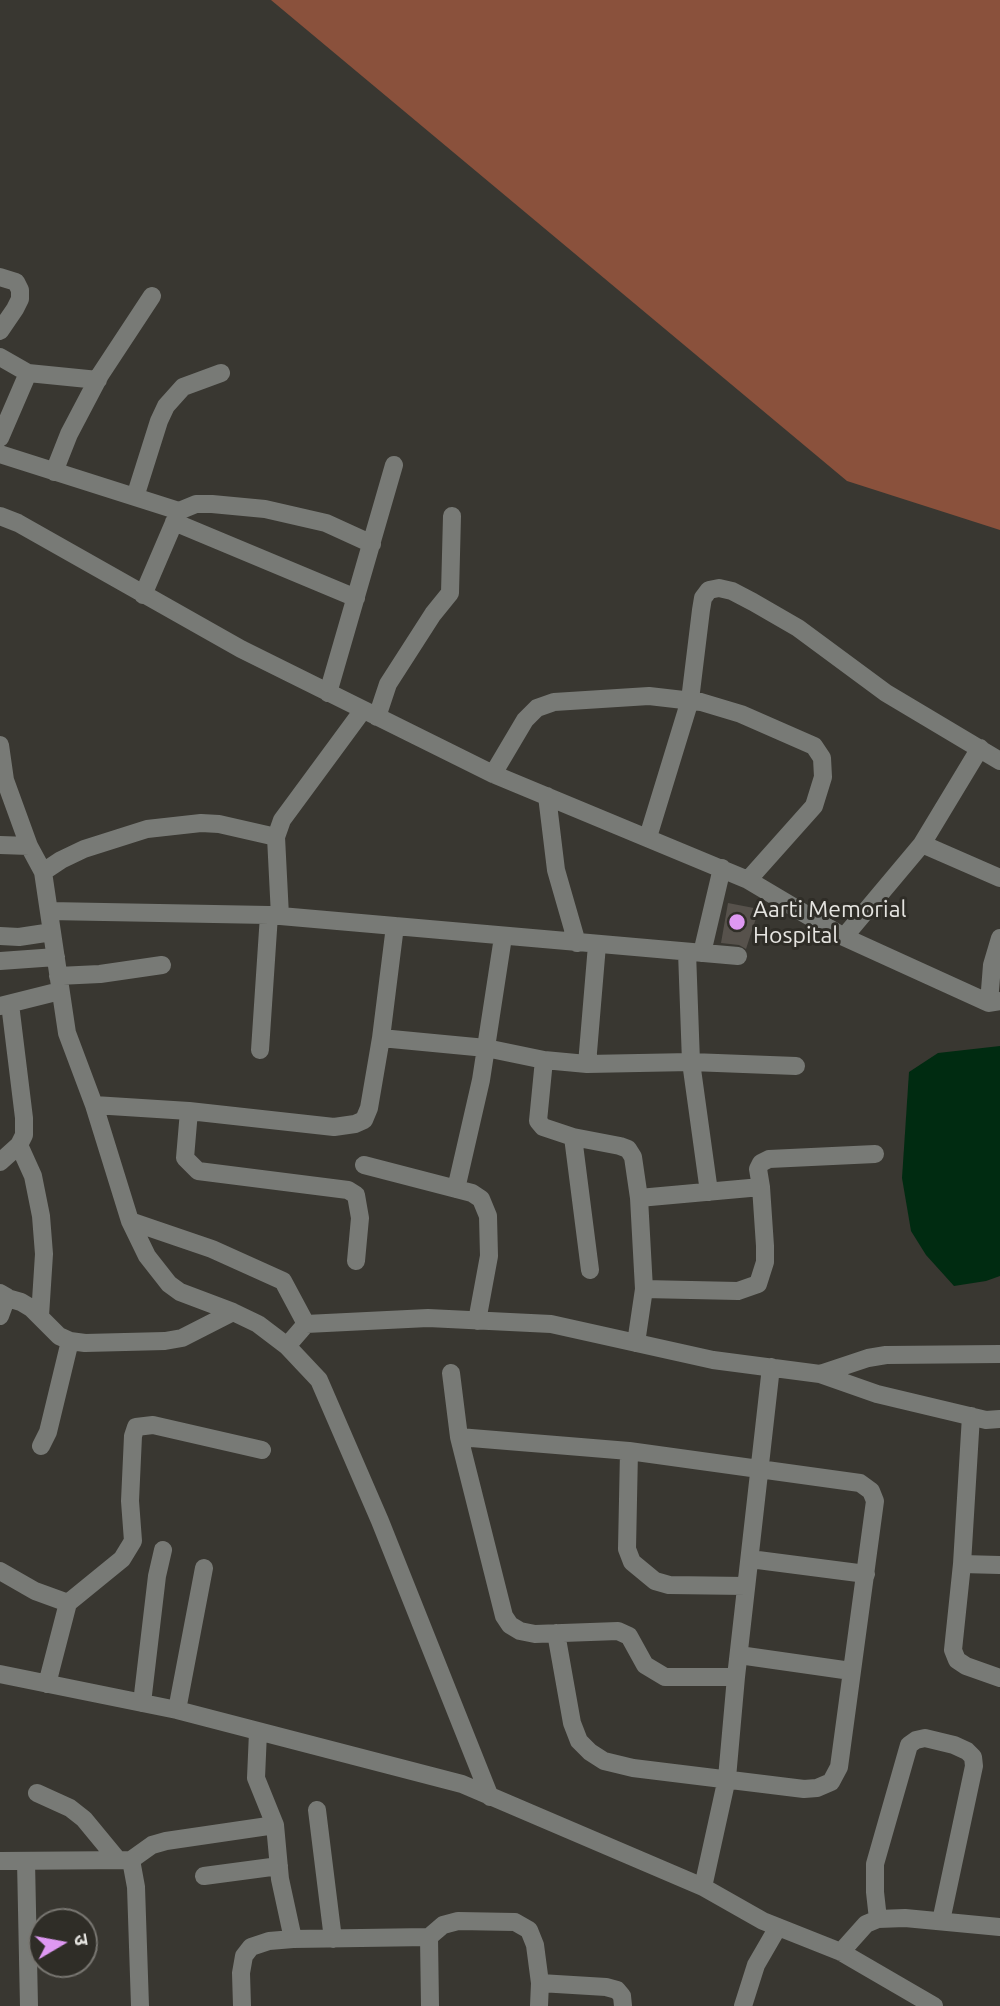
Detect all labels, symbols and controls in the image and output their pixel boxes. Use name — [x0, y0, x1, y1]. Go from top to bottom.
place label: Aarti Memorial Hospital — [753, 895, 907, 949]
marker: Aarti Memorial Hospital — [727, 912, 747, 932]
north arrow — [28, 1908, 98, 1978]
text: उ — [70, 1932, 94, 1947]

